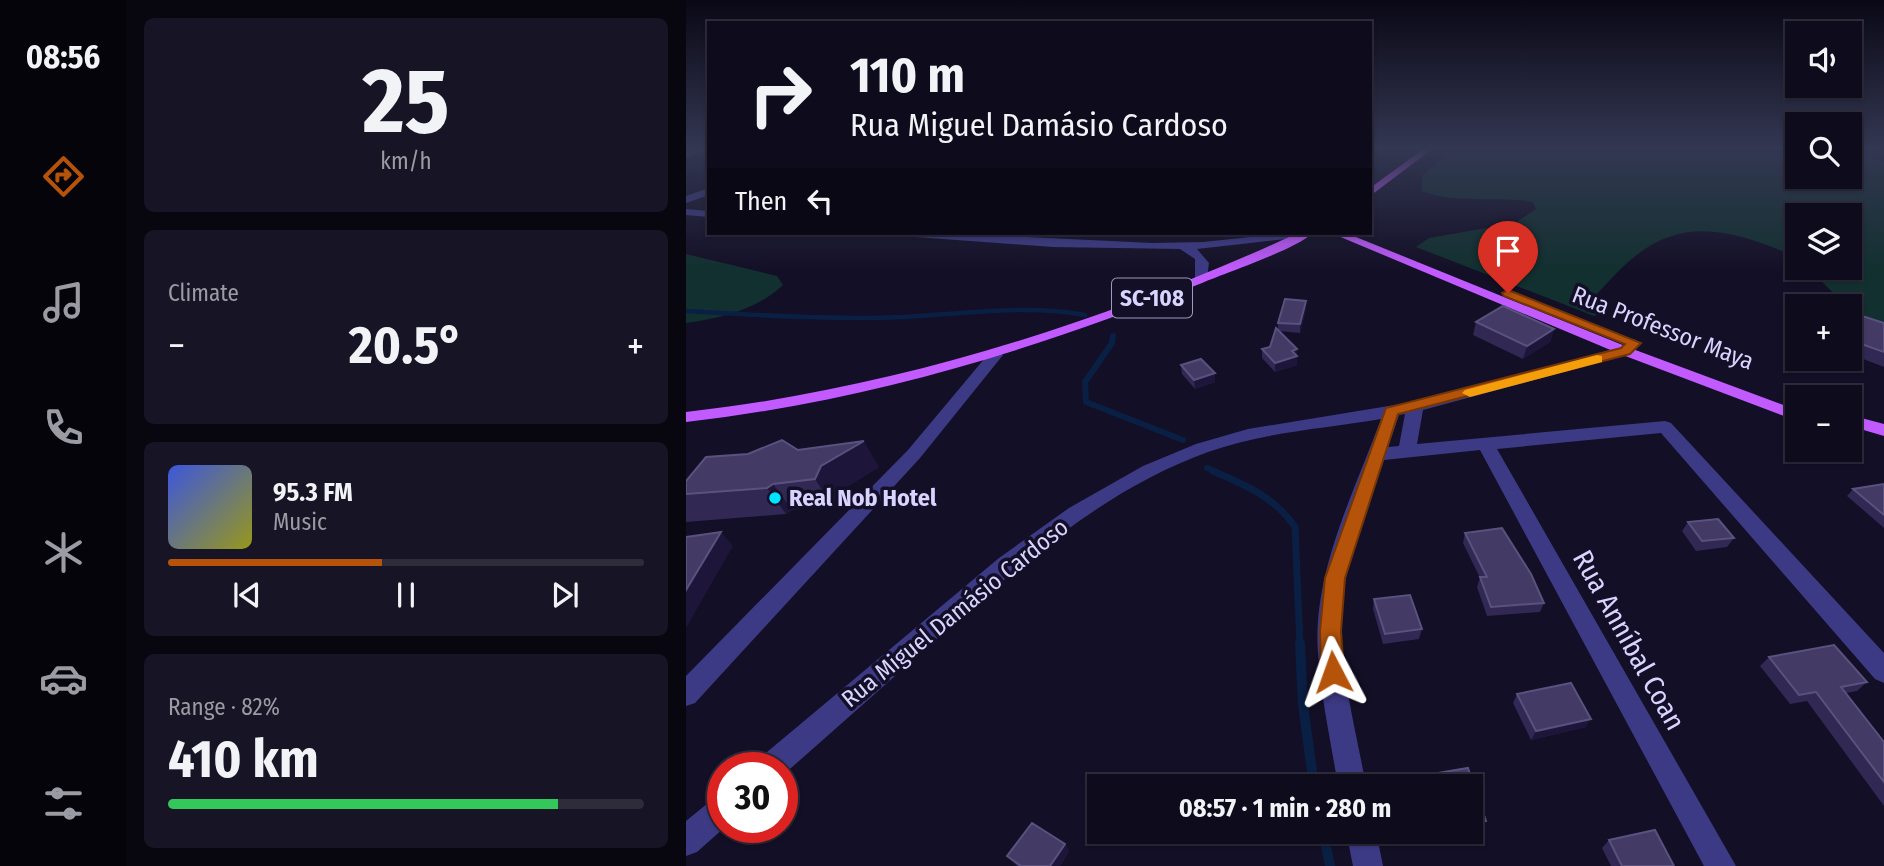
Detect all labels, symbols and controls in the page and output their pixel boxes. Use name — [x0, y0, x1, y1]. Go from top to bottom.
map controls — [1785, 21, 1862, 462]
button: sound — [1785, 21, 1862, 98]
text: 08:56 — [26, 38, 100, 76]
text: 110 m — [850, 46, 965, 105]
text: 25 — [363, 47, 449, 156]
icon: right — [735, 49, 826, 140]
text: Rua Miguel Damásio Cardoso — [850, 106, 1228, 144]
button: search — [1785, 112, 1862, 189]
text: km/h — [380, 147, 432, 175]
icon: directions — [39, 152, 88, 201]
icon: left — [801, 182, 839, 220]
text: Then — [735, 186, 787, 217]
button: layers — [1785, 203, 1862, 280]
pin — [1478, 221, 1538, 293]
icon: arrive — [1489, 232, 1527, 270]
icon: music — [39, 278, 88, 327]
road number: SC-108 — [1112, 278, 1192, 318]
text: Climate — [168, 279, 239, 307]
street label: Rua Professor Maya — [1568, 281, 1758, 375]
button: + — [1785, 294, 1862, 371]
text: 20.5° — [349, 314, 463, 377]
text: − — [168, 323, 185, 369]
text: + — [627, 323, 644, 369]
button: − — [1785, 385, 1862, 462]
icon: phone — [39, 403, 88, 452]
text: 95.3 FM — [273, 477, 353, 508]
place label: Real Nob Hotel — [789, 484, 937, 512]
marker: Real Nob Hotel — [767, 490, 783, 506]
text: Music — [273, 508, 327, 536]
street label: Rua Miguel Damásio Cardoso — [836, 513, 1074, 713]
icon: climate — [39, 528, 88, 577]
street label: Rua Anníbal Coan — [1566, 544, 1692, 736]
icon: previous — [228, 576, 266, 614]
icon: pause — [387, 576, 425, 614]
icon: next — [546, 576, 584, 614]
position arrow — [1296, 635, 1370, 709]
icon: car — [39, 654, 88, 703]
text: Range · 82% — [168, 693, 280, 721]
text: 410 km — [168, 728, 319, 791]
speed limit sign: 30 — [707, 752, 798, 843]
icon: filters — [39, 779, 88, 828]
text: 08:57 · 1 min · 280 m — [1179, 793, 1391, 824]

